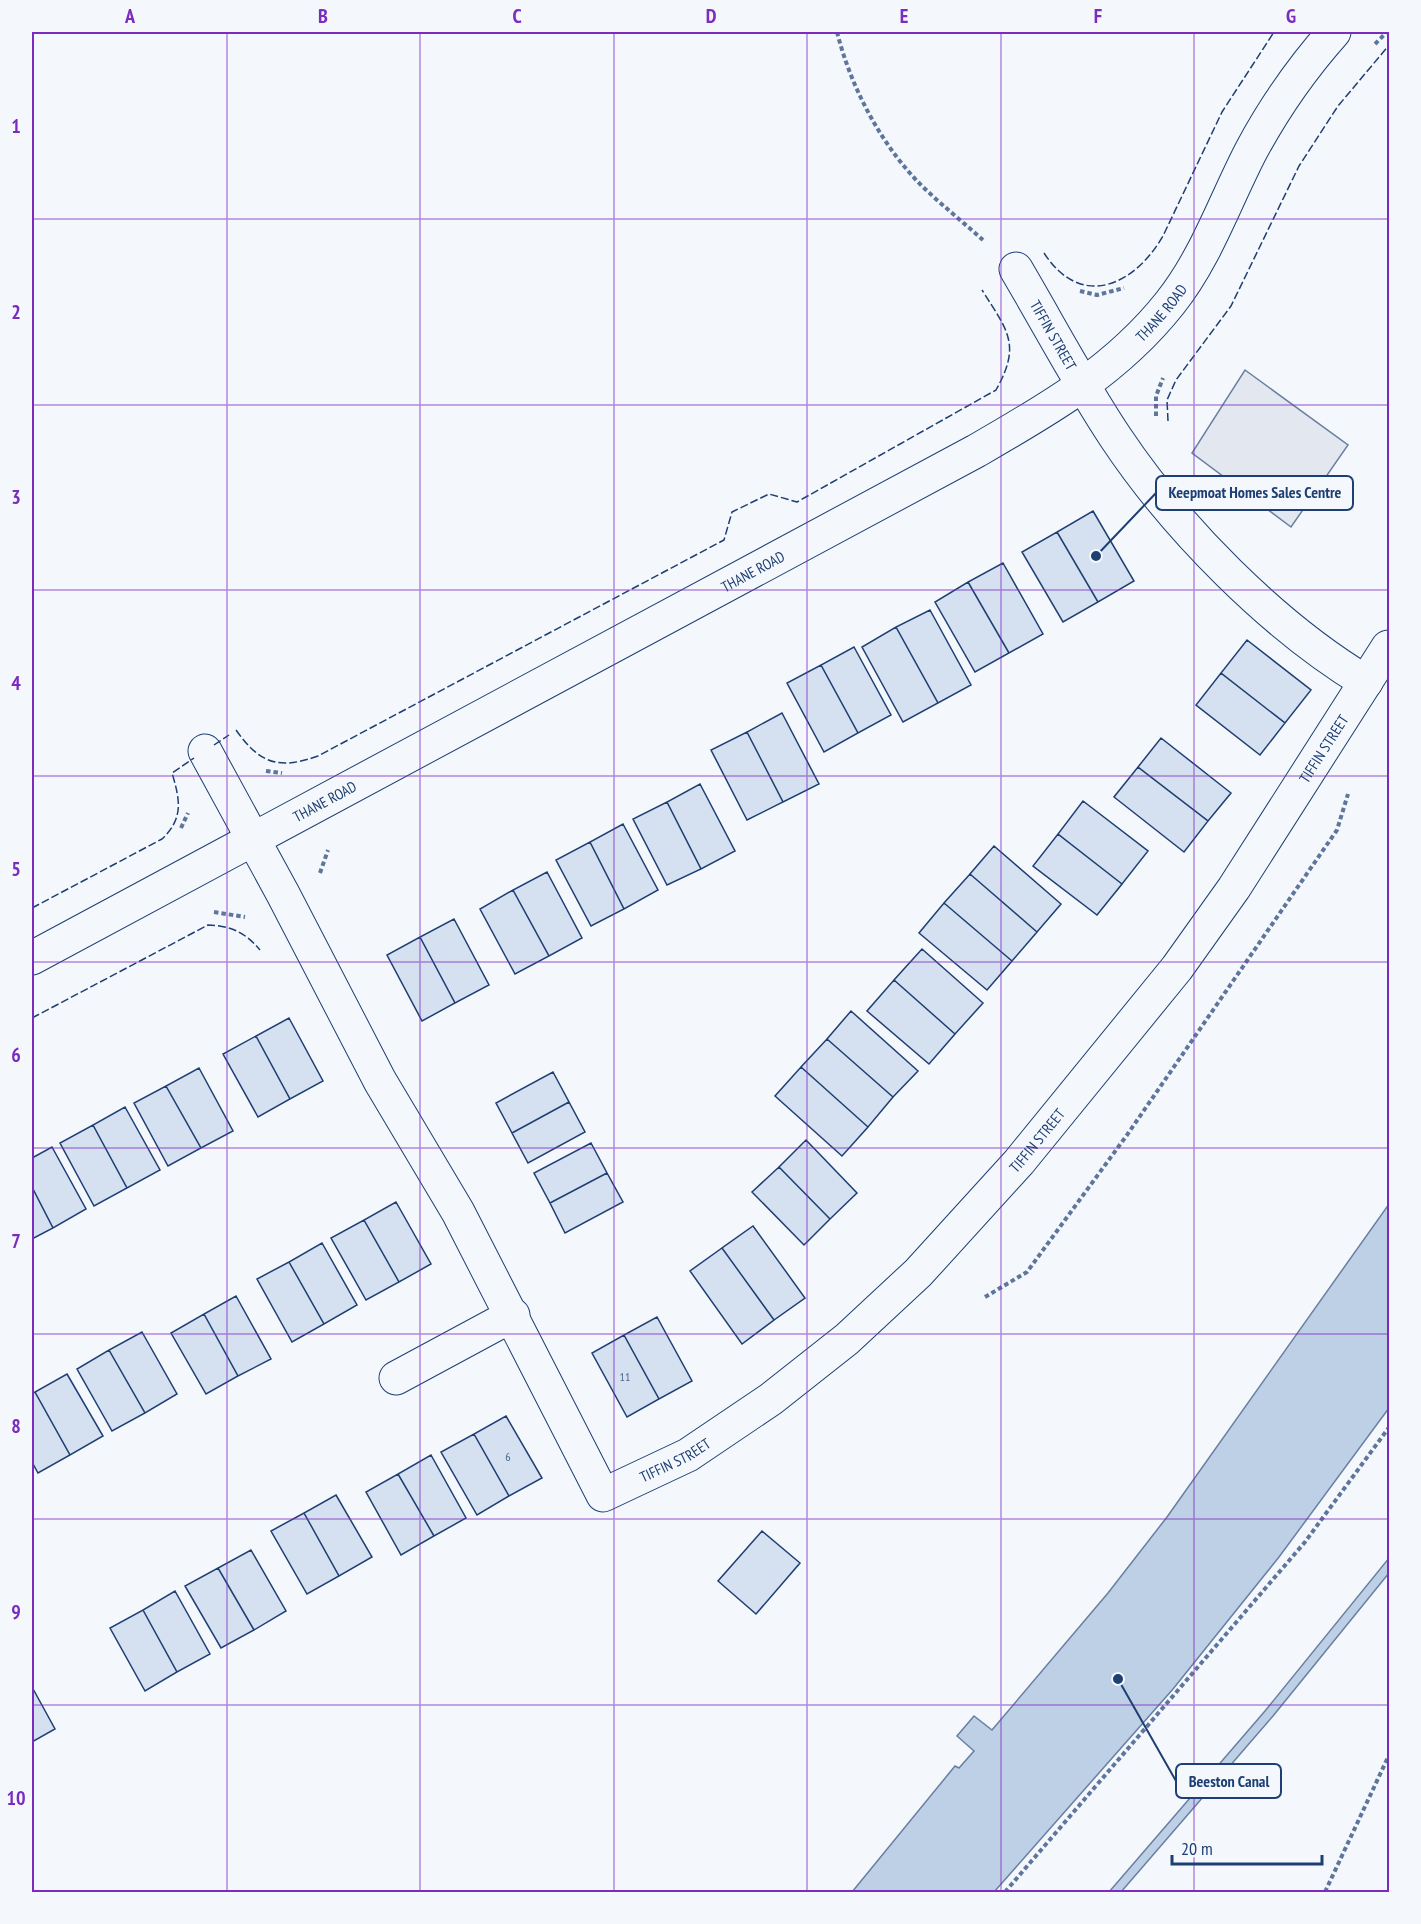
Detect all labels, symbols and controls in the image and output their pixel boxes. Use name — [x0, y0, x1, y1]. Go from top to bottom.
text: A — [124, 3, 136, 29]
text: B — [318, 3, 328, 29]
text: C — [512, 3, 522, 29]
text: D — [706, 3, 717, 29]
text: E — [900, 3, 908, 29]
text: F — [1094, 3, 1102, 29]
text: G — [1286, 3, 1296, 29]
text: 1 — [11, 113, 21, 139]
street label: THANE ROAD — [1131, 280, 1191, 345]
street label: TIFFIN STREET — [1026, 296, 1081, 373]
text: 2 — [11, 299, 21, 325]
callout: Keepmoat Homes Sales Centre — [1156, 476, 1353, 510]
text: Keepmoat Homes Sales Centre — [1169, 482, 1342, 502]
text: 3 — [11, 484, 21, 510]
street label: THANE ROAD — [718, 546, 788, 596]
text: 4 — [11, 670, 21, 696]
street label: TIFFIN STREET — [1294, 710, 1352, 786]
street label: THANE ROAD — [289, 776, 360, 826]
text: 5 — [11, 856, 21, 882]
text: 6 — [11, 1042, 21, 1068]
street label: TIFFIN STREET — [1005, 1104, 1069, 1176]
text: 7 — [11, 1228, 21, 1254]
house number: 11 — [620, 1369, 630, 1384]
text: 8 — [11, 1413, 21, 1439]
street label: TIFFIN STREET — [636, 1433, 714, 1486]
house number: 6 — [505, 1449, 511, 1464]
text: 9 — [11, 1599, 21, 1625]
callout: Beeston Canal — [1176, 1764, 1281, 1798]
text: Beeston Canal — [1189, 1771, 1269, 1791]
text: 10 — [6, 1785, 26, 1811]
scale bar — [1172, 1828, 1322, 1866]
text: 20 m — [1181, 1837, 1213, 1860]

